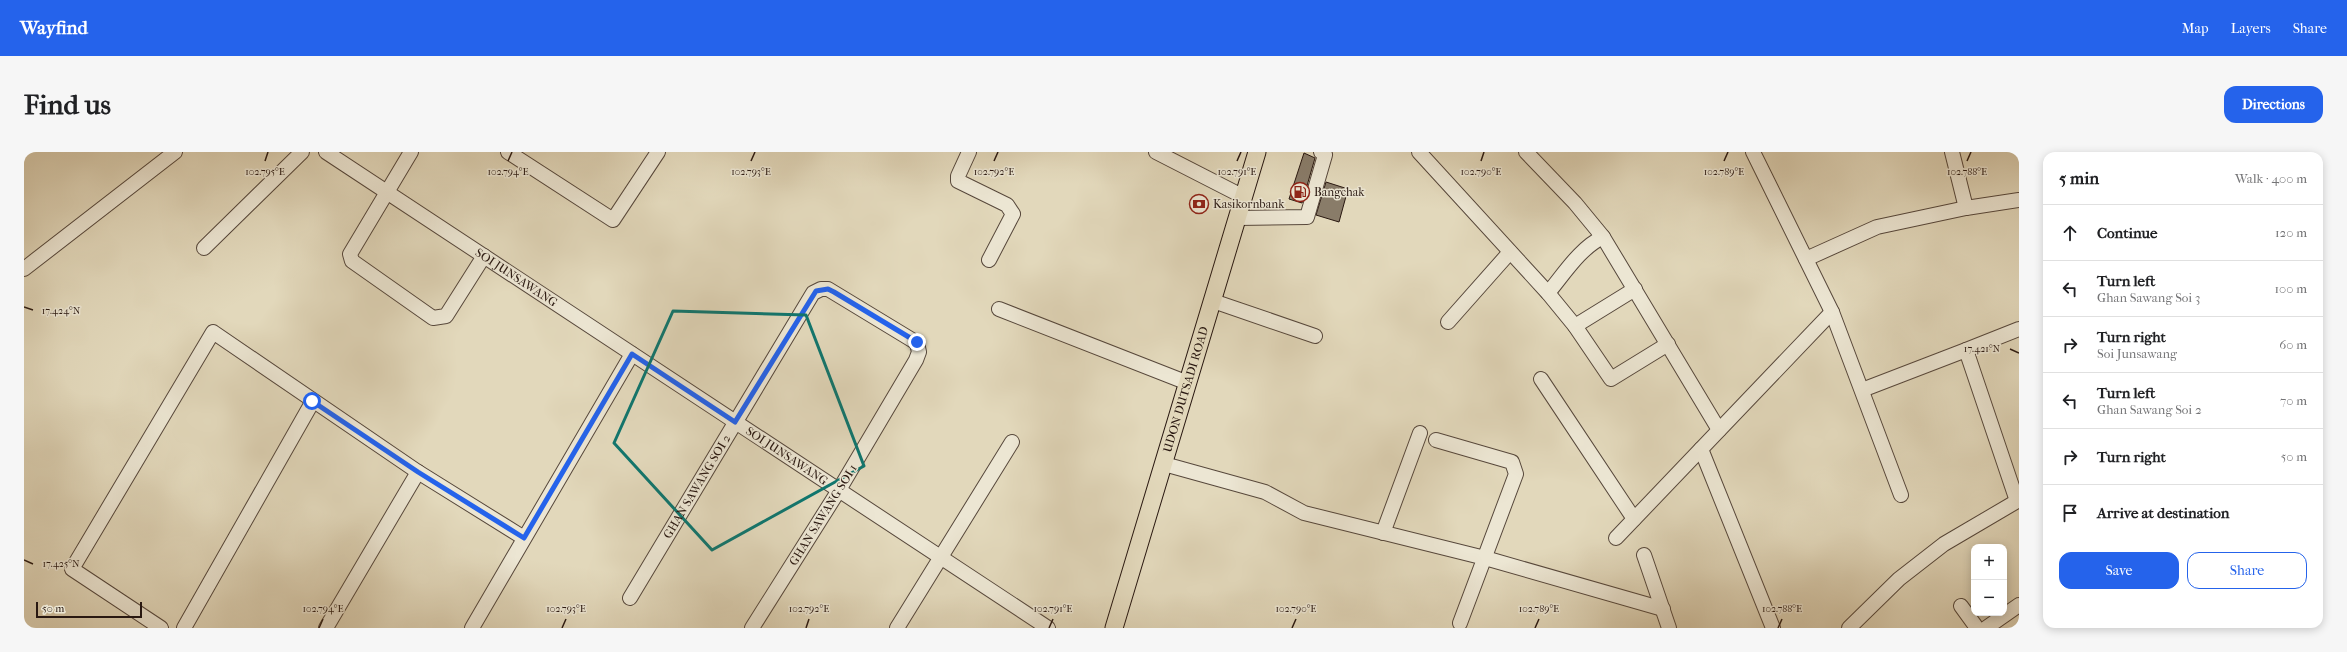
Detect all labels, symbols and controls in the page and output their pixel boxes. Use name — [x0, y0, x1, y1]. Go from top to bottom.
text: Wayfind — [20, 17, 88, 39]
text: Map — [2182, 20, 2209, 37]
text: Layers — [2231, 20, 2271, 37]
text: Share — [2293, 20, 2327, 37]
button: Directions — [2224, 86, 2323, 123]
text: Find us — [24, 88, 111, 121]
text: 102.795°E — [245, 166, 285, 178]
text: 102.794°E — [487, 166, 529, 178]
text: 102.793°E — [731, 166, 771, 178]
text: 102.792°E — [974, 166, 1014, 178]
text: 102.791°E — [1218, 166, 1256, 178]
text: 102.790°E — [1461, 166, 1501, 178]
text: 102.789°E — [1704, 166, 1744, 178]
text: 102.788°E — [1947, 166, 1987, 178]
text: 5 min — [2059, 168, 2099, 188]
text: Walk · 400 m — [2235, 171, 2307, 186]
fuel station icon: Bangchak — [1289, 181, 1311, 203]
place label: Bangchak — [1314, 185, 1365, 199]
bank icon: Kasikornbank — [1188, 193, 1210, 215]
place label: Kasikornbank — [1213, 197, 1285, 211]
icon: ahead — [2059, 222, 2081, 244]
text: Continue — [2097, 224, 2157, 242]
text: 120 m — [2275, 225, 2307, 240]
street label: SOI JUNSAWANG — [473, 245, 560, 310]
text: Turn left — [2097, 272, 2155, 290]
icon: left — [2059, 278, 2081, 300]
text: 100 m — [2274, 281, 2307, 296]
text: Ghan Sawang Soi 3 — [2097, 290, 2200, 305]
text: 17.424°N — [42, 305, 81, 317]
street label: UDON DUTSADI ROAD — [1160, 325, 1211, 454]
text: Turn right — [2097, 328, 2166, 346]
route end — [908, 333, 926, 351]
icon: right — [2059, 334, 2081, 356]
text: 60 m — [2279, 337, 2307, 352]
text: 17.421°N — [1964, 343, 2001, 355]
text: Soi Junsawang — [2097, 346, 2177, 361]
text: Turn left — [2097, 384, 2155, 402]
icon: left — [2059, 390, 2081, 412]
route start — [303, 392, 321, 410]
text: 70 m — [2280, 393, 2307, 408]
text: Ghan Sawang Soi 2 — [2097, 402, 2202, 417]
street label: SOI JUNSAWANG — [743, 424, 831, 488]
street label: GHAN SAWANG SOI 2 — [660, 432, 733, 541]
icon: right — [2059, 446, 2081, 468]
text: Turn right — [2097, 448, 2166, 466]
text: 50 m — [2281, 449, 2307, 464]
street label: GHAN SAWANG SOI 1 — [786, 462, 860, 568]
icon: arrive — [2059, 502, 2081, 524]
text: Arrive at destination — [2097, 504, 2229, 522]
map controls — [1971, 544, 2007, 616]
button: + — [1971, 544, 2007, 580]
button: Save — [2059, 552, 2179, 589]
button: Share — [2187, 552, 2307, 589]
text: 17.425°N — [42, 558, 80, 570]
button: − — [1971, 580, 2007, 616]
scale bar — [36, 600, 142, 619]
text: 50 m — [42, 602, 64, 615]
text: 102.794°E — [302, 603, 344, 615]
text: 102.793°E — [546, 603, 586, 615]
text: 102.792°E — [789, 603, 829, 615]
text: 102.791°E — [1034, 603, 1072, 615]
text: 102.790°E — [1276, 603, 1316, 615]
text: 102.789°E — [1519, 603, 1559, 615]
text: 102.788°E — [1762, 603, 1802, 615]

